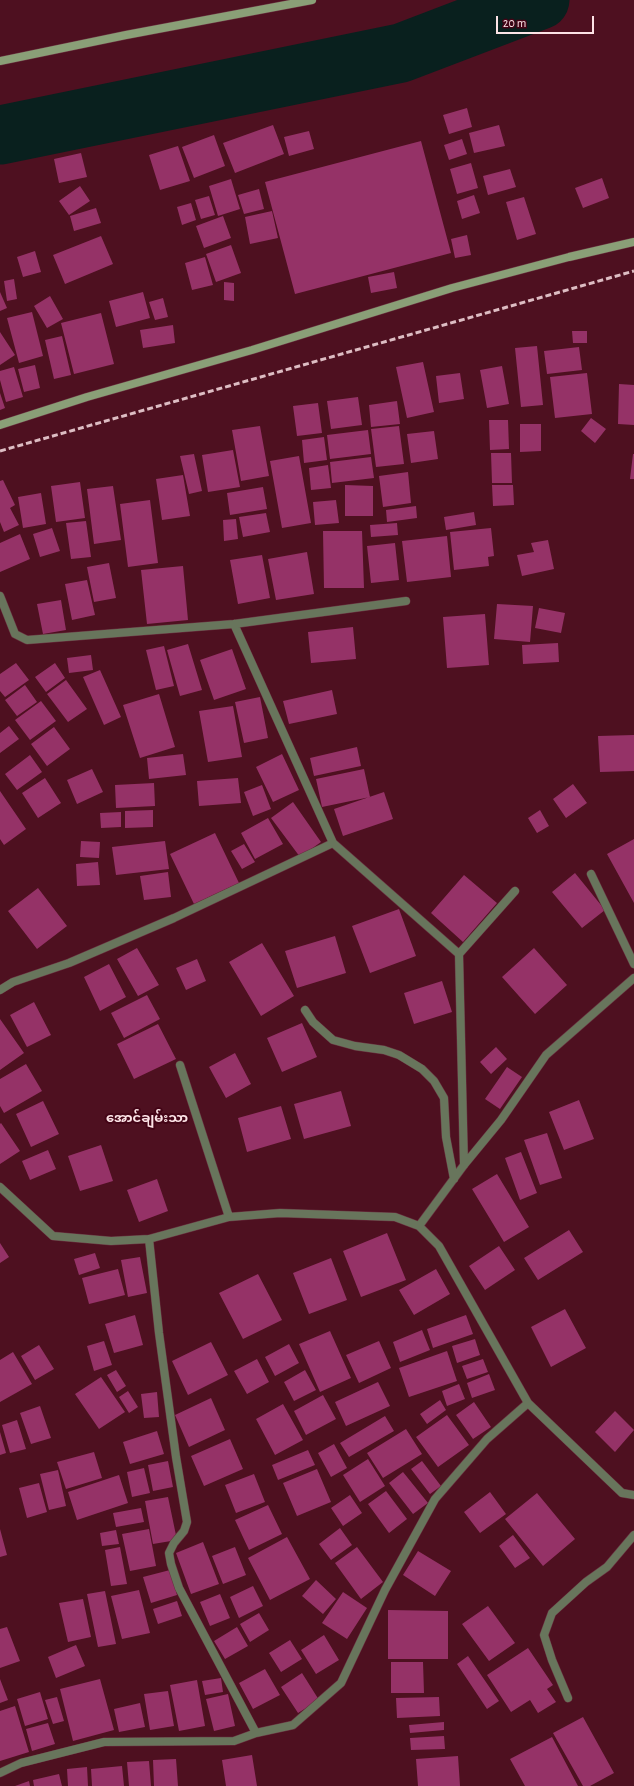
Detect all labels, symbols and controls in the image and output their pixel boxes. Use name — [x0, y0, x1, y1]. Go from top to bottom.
scale bar — [498, 8, 596, 34]
text: 20 m — [503, 17, 526, 29]
district label: အောင်ချမ်းသာ — [106, 1110, 188, 1126]

